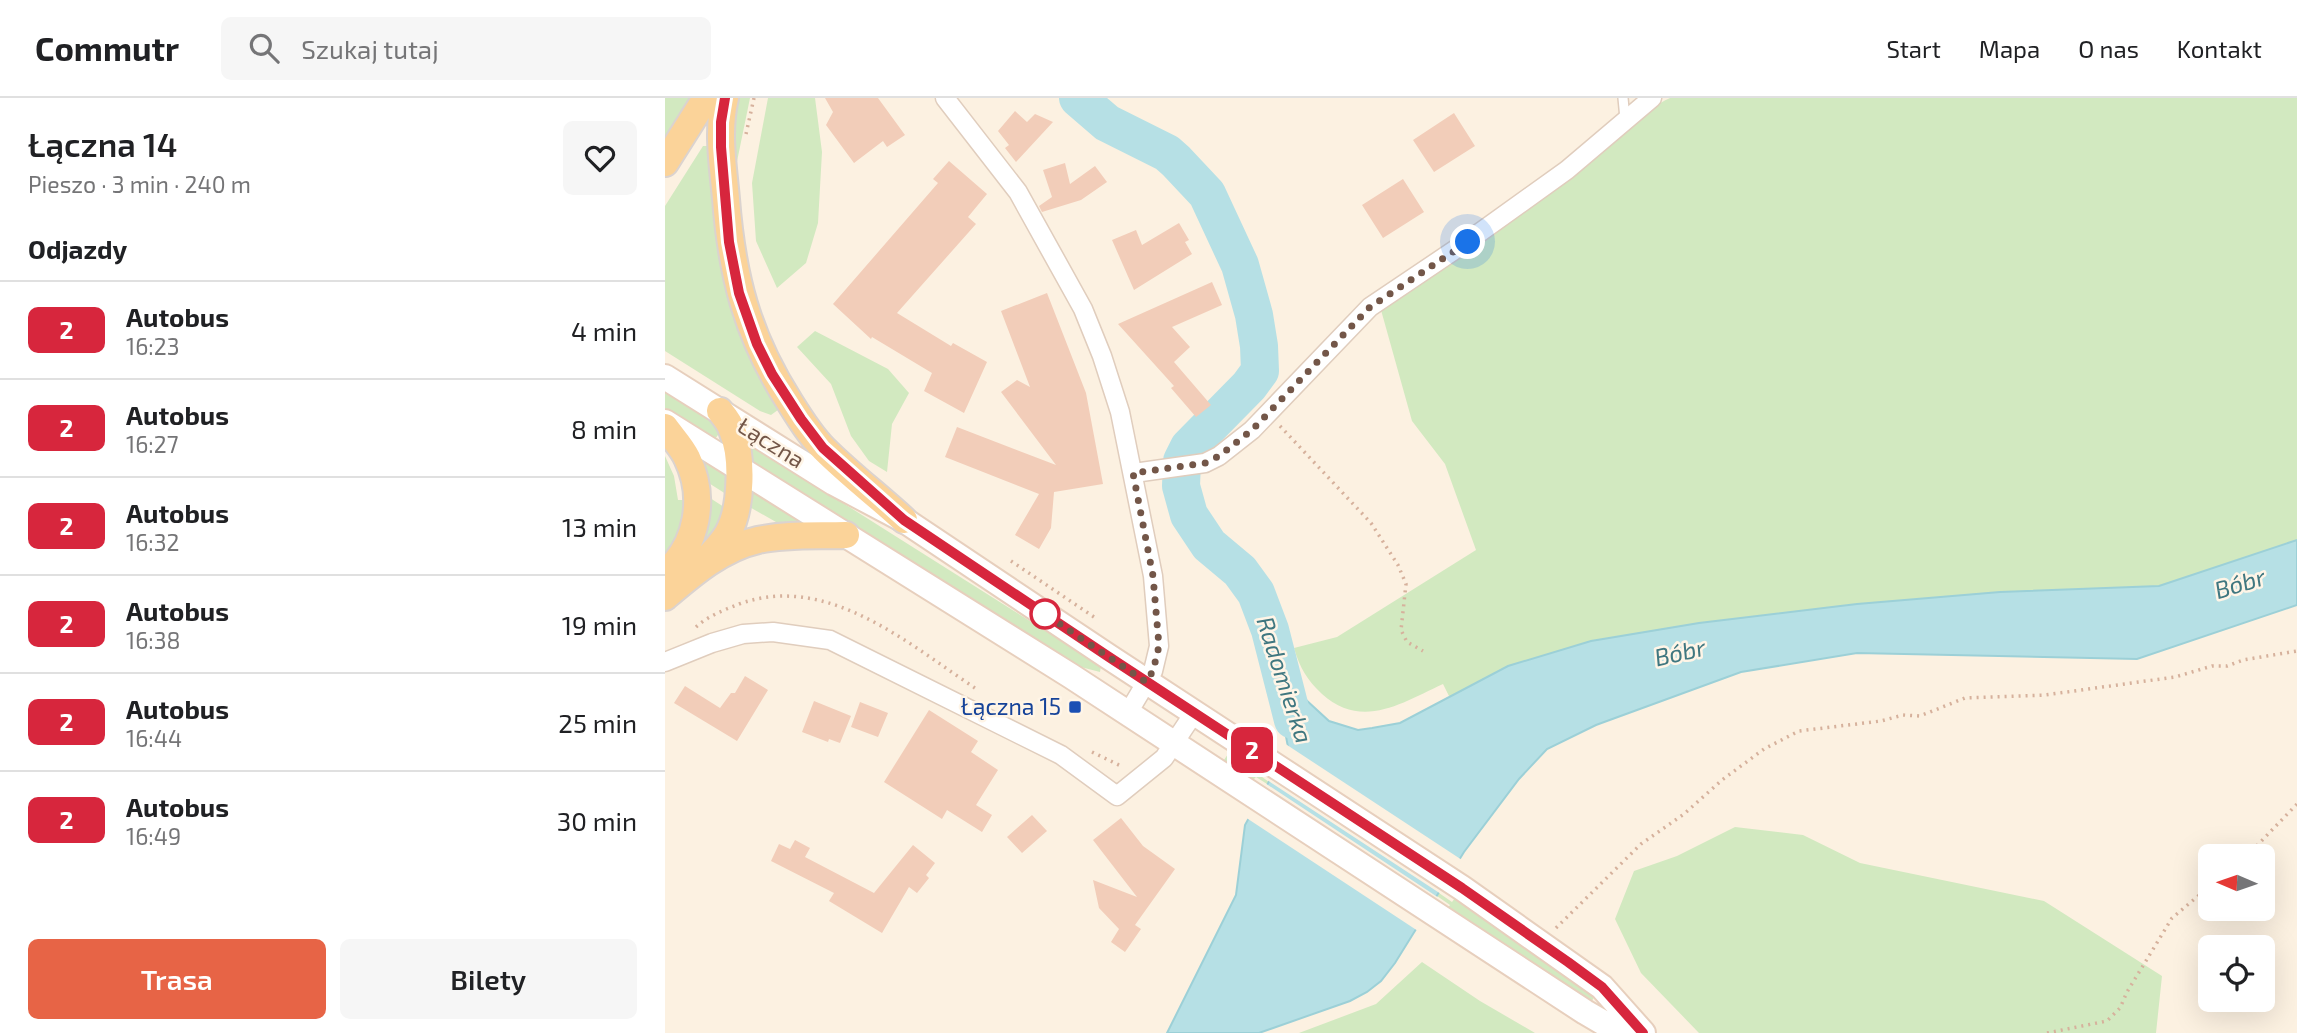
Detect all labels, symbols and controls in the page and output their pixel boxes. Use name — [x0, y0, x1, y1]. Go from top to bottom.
search box — [221, 17, 711, 80]
text: Commutr — [35, 28, 179, 68]
icon: search — [245, 29, 283, 67]
text: Szukaj tutaj — [301, 33, 439, 64]
text: Start — [1886, 34, 1941, 63]
text: Mapa — [1979, 34, 2040, 63]
text: O nas — [2078, 34, 2139, 63]
text: Kontakt — [2177, 34, 2262, 63]
button: heart — [563, 121, 637, 195]
text: Łączna 14 — [28, 124, 178, 164]
text: Pieszo · 3 min · 240 m — [28, 170, 251, 198]
your location — [1450, 224, 1485, 259]
text: Odjazdy — [28, 233, 127, 264]
text: Autobus — [126, 301, 229, 332]
text: 2 — [60, 315, 73, 344]
text: 4 min — [571, 315, 637, 346]
text: 16:23 — [126, 332, 179, 360]
text: Autobus — [126, 399, 229, 430]
street label: Łączna — [733, 411, 810, 474]
text: 2 — [60, 413, 73, 442]
text: 8 min — [571, 413, 637, 444]
text: 16:27 — [126, 430, 178, 458]
text: Autobus — [126, 497, 229, 528]
text: 2 — [60, 511, 73, 540]
text: 13 min — [562, 511, 637, 542]
text: 16:32 — [126, 528, 179, 556]
water label: Bóbr — [2211, 561, 2269, 604]
text: Autobus — [126, 595, 229, 626]
unlabelled marker — [1030, 599, 1060, 629]
text: 2 — [60, 609, 73, 638]
text: 19 min — [562, 609, 637, 640]
water label: Radomierka — [1251, 613, 1319, 746]
text: 16:38 — [126, 626, 181, 654]
water label: Bóbr — [1651, 631, 1709, 671]
place label: Łączna 15 — [961, 692, 1061, 720]
text: Autobus — [126, 693, 229, 724]
marker: Łączna 15 — [1067, 699, 1083, 715]
text: 2 — [60, 707, 73, 736]
text: 25 min — [558, 707, 637, 738]
text: 16:44 — [126, 724, 182, 752]
line badge: 2 — [1229, 727, 1275, 773]
text: 2 — [1245, 735, 1259, 764]
text: Autobus — [126, 791, 229, 822]
text: 2 — [60, 805, 73, 834]
text: 30 min — [557, 805, 637, 836]
text: 16:49 — [126, 822, 181, 850]
north arrow — [2198, 844, 2275, 920]
map controls — [2198, 844, 2275, 1012]
button: locate — [2198, 935, 2275, 1012]
button: Trasa — [28, 939, 326, 1019]
button: Bilety — [340, 939, 637, 1019]

